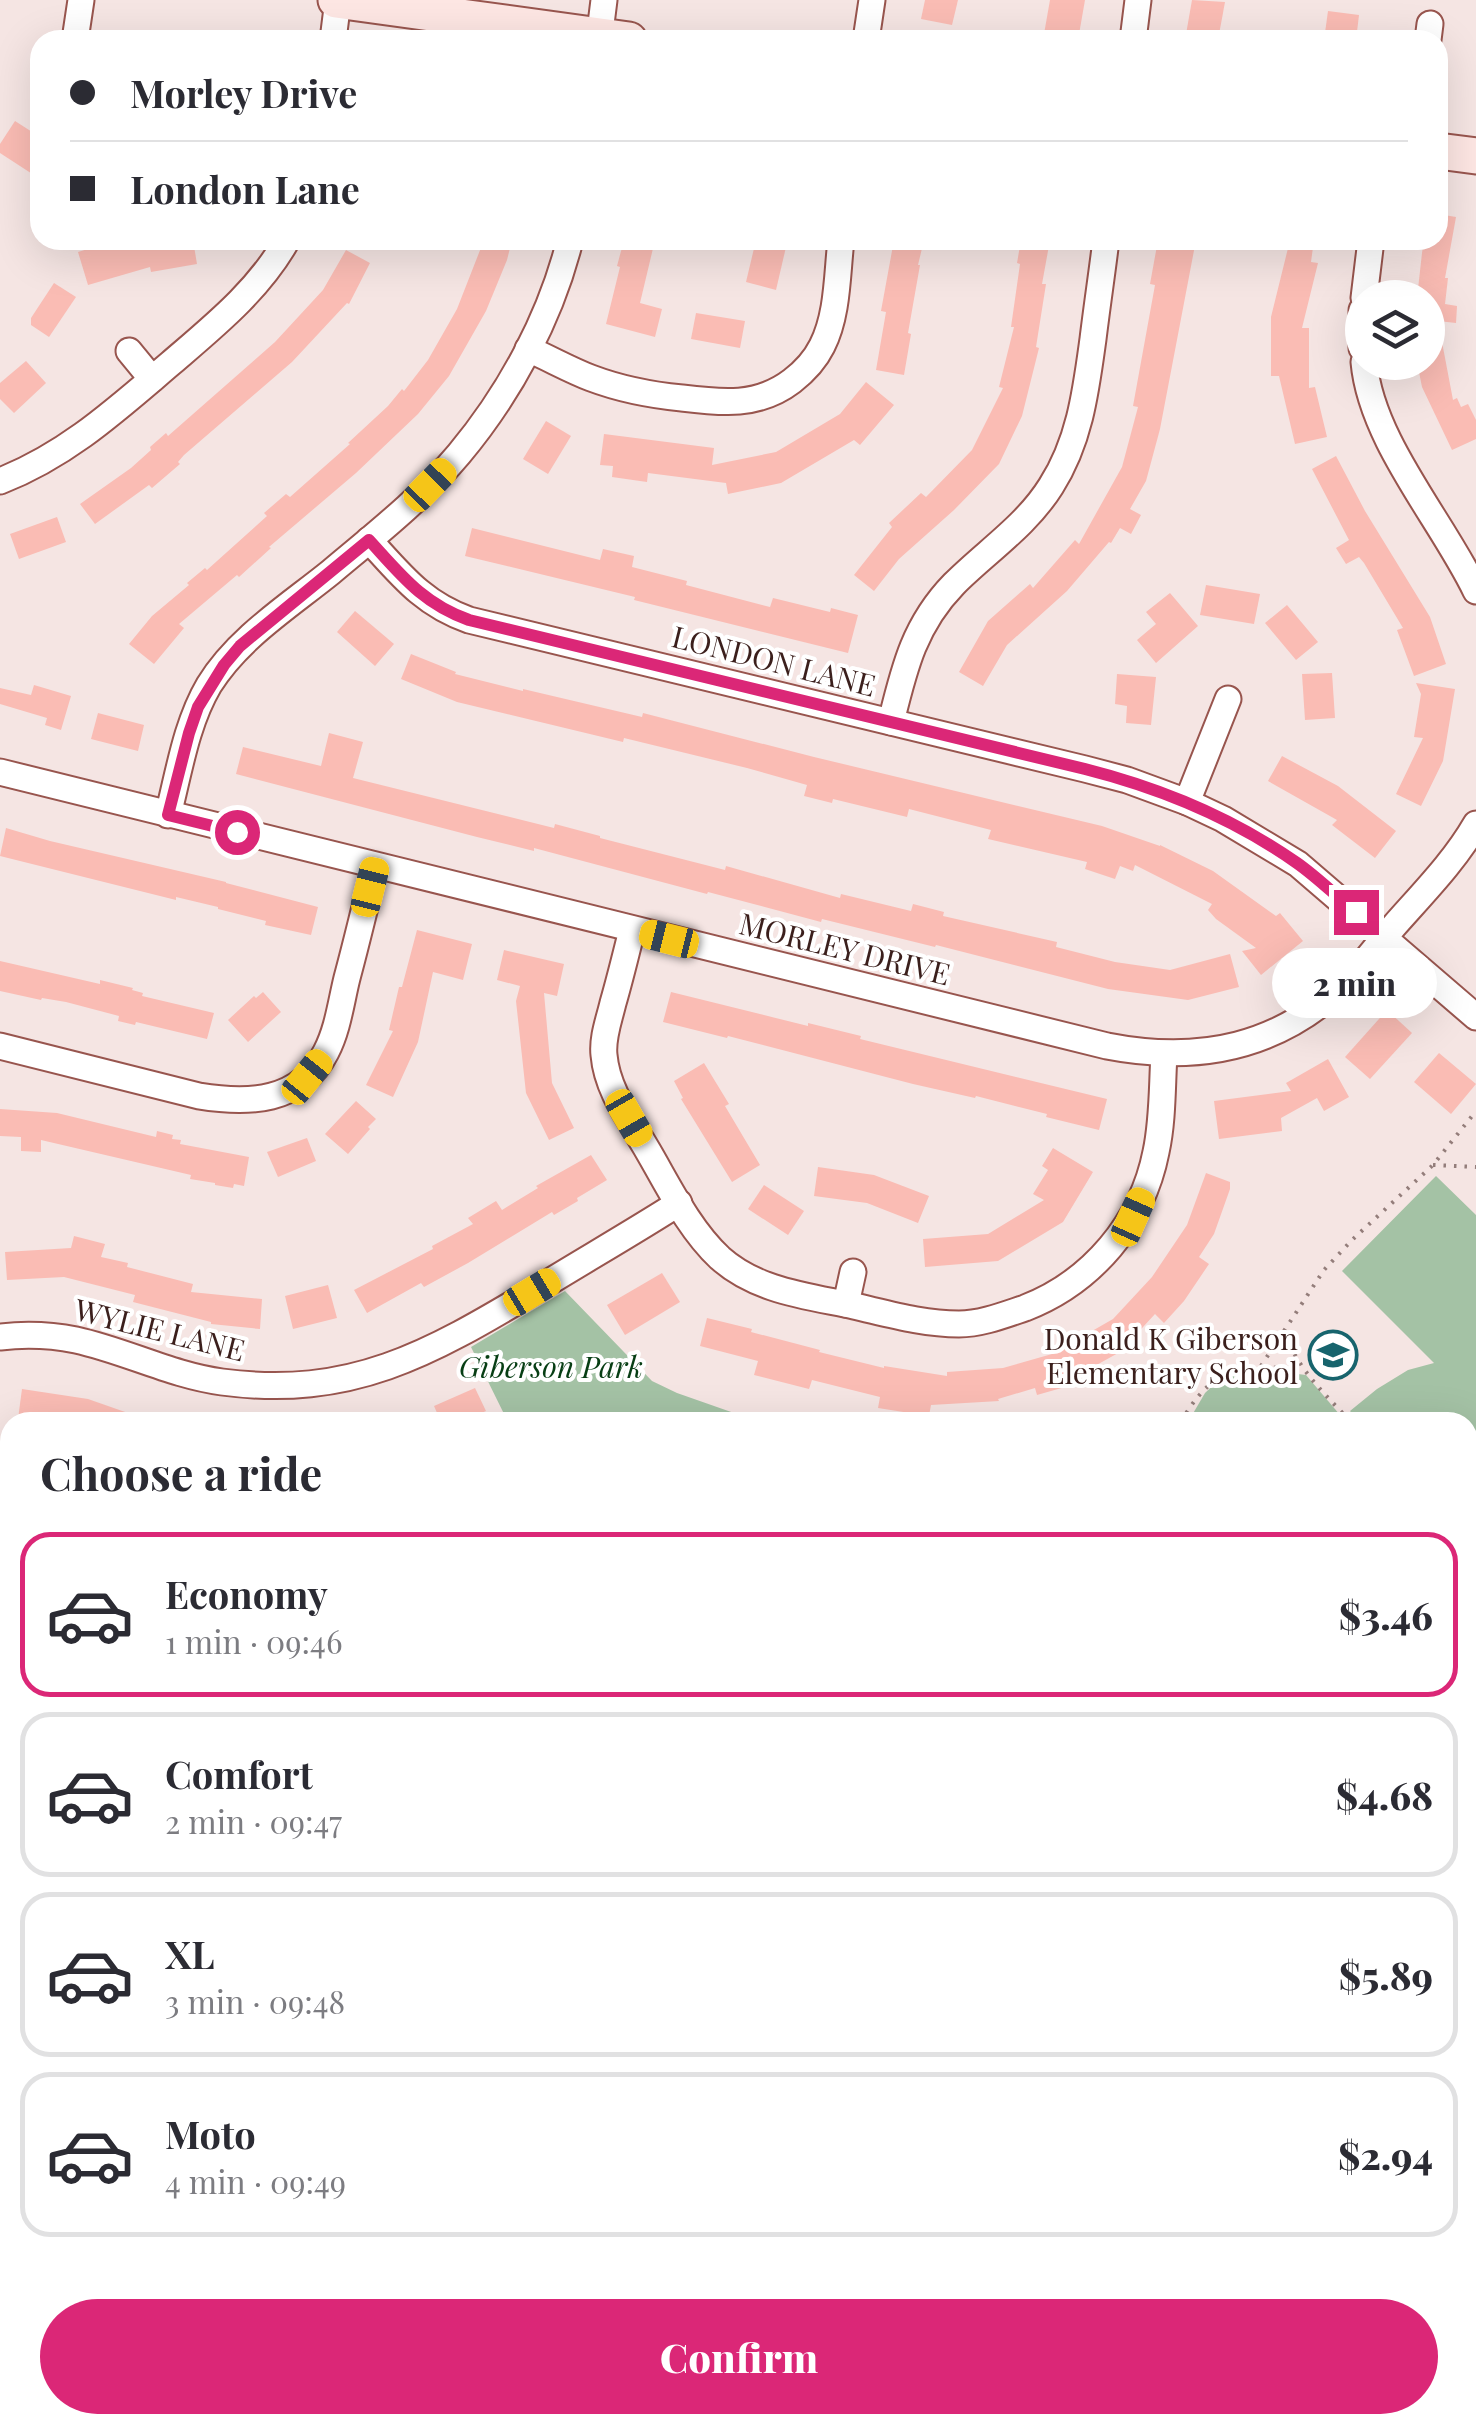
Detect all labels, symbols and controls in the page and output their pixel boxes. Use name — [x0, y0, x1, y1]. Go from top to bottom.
text: Morley Drive — [130, 67, 357, 118]
text: London Lane — [130, 163, 360, 214]
map controls — [1345, 280, 1445, 380]
button: layers — [1345, 280, 1445, 380]
car — [398, 453, 462, 517]
street label: LONDON LANE — [668, 615, 880, 705]
route start — [215, 810, 260, 855]
car — [348, 854, 392, 920]
route end — [1334, 890, 1379, 935]
street label: MORLEY DRIVE — [736, 903, 954, 993]
car — [636, 917, 702, 961]
callout: 2 min — [1274, 947, 1438, 1017]
text: 2 min — [1313, 961, 1396, 1004]
car — [276, 1044, 338, 1110]
car — [601, 1085, 657, 1151]
car — [1107, 1183, 1159, 1251]
car — [499, 1264, 565, 1320]
street label: WYLIE LANE — [70, 1288, 249, 1369]
place label: Donald K Giberson Elementary School — [1044, 1318, 1298, 1392]
school or university icon: Donald K Giberson Elementary School — [1307, 1329, 1359, 1381]
park label: Giberson Park — [459, 1346, 643, 1386]
text: Choose a ride — [40, 1442, 322, 1502]
text: Economy — [165, 1568, 328, 1619]
icon: car — [45, 1570, 135, 1660]
text: $3.46 — [1339, 1589, 1433, 1640]
text: 1 min · 09:46 — [165, 1619, 342, 1662]
text: Comfort — [165, 1748, 313, 1799]
icon: car — [45, 1750, 135, 1840]
text: $4.68 — [1336, 1769, 1433, 1820]
text: 2 min · 09:47 — [165, 1799, 342, 1842]
text: XL — [165, 1928, 214, 1979]
icon: car — [45, 1930, 135, 2020]
text: $5.89 — [1339, 1949, 1433, 2000]
text: 3 min · 09:48 — [165, 1979, 345, 2022]
text: Moto — [165, 2108, 256, 2159]
icon: car — [45, 2110, 135, 2200]
text: $2.94 — [1338, 2129, 1433, 2180]
text: 4 min · 09:49 — [165, 2159, 346, 2202]
button: Confirm — [40, 2299, 1438, 2414]

